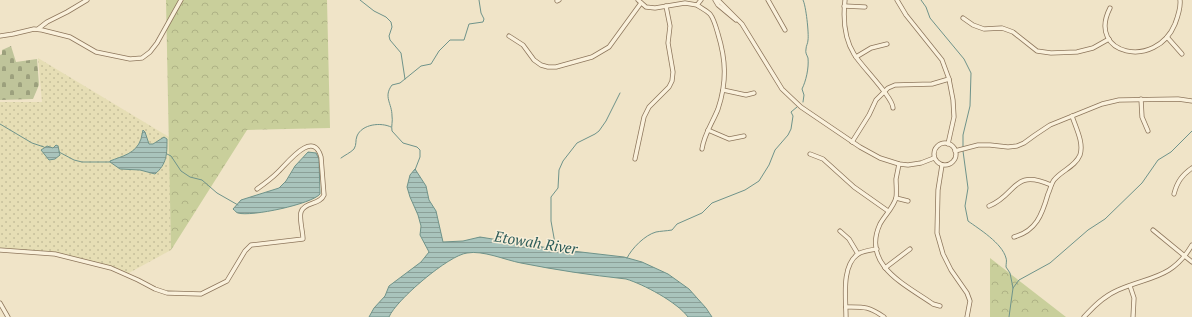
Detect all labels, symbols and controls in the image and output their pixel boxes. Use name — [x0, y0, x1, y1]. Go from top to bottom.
water label: Etowah River — [492, 225, 580, 259]

